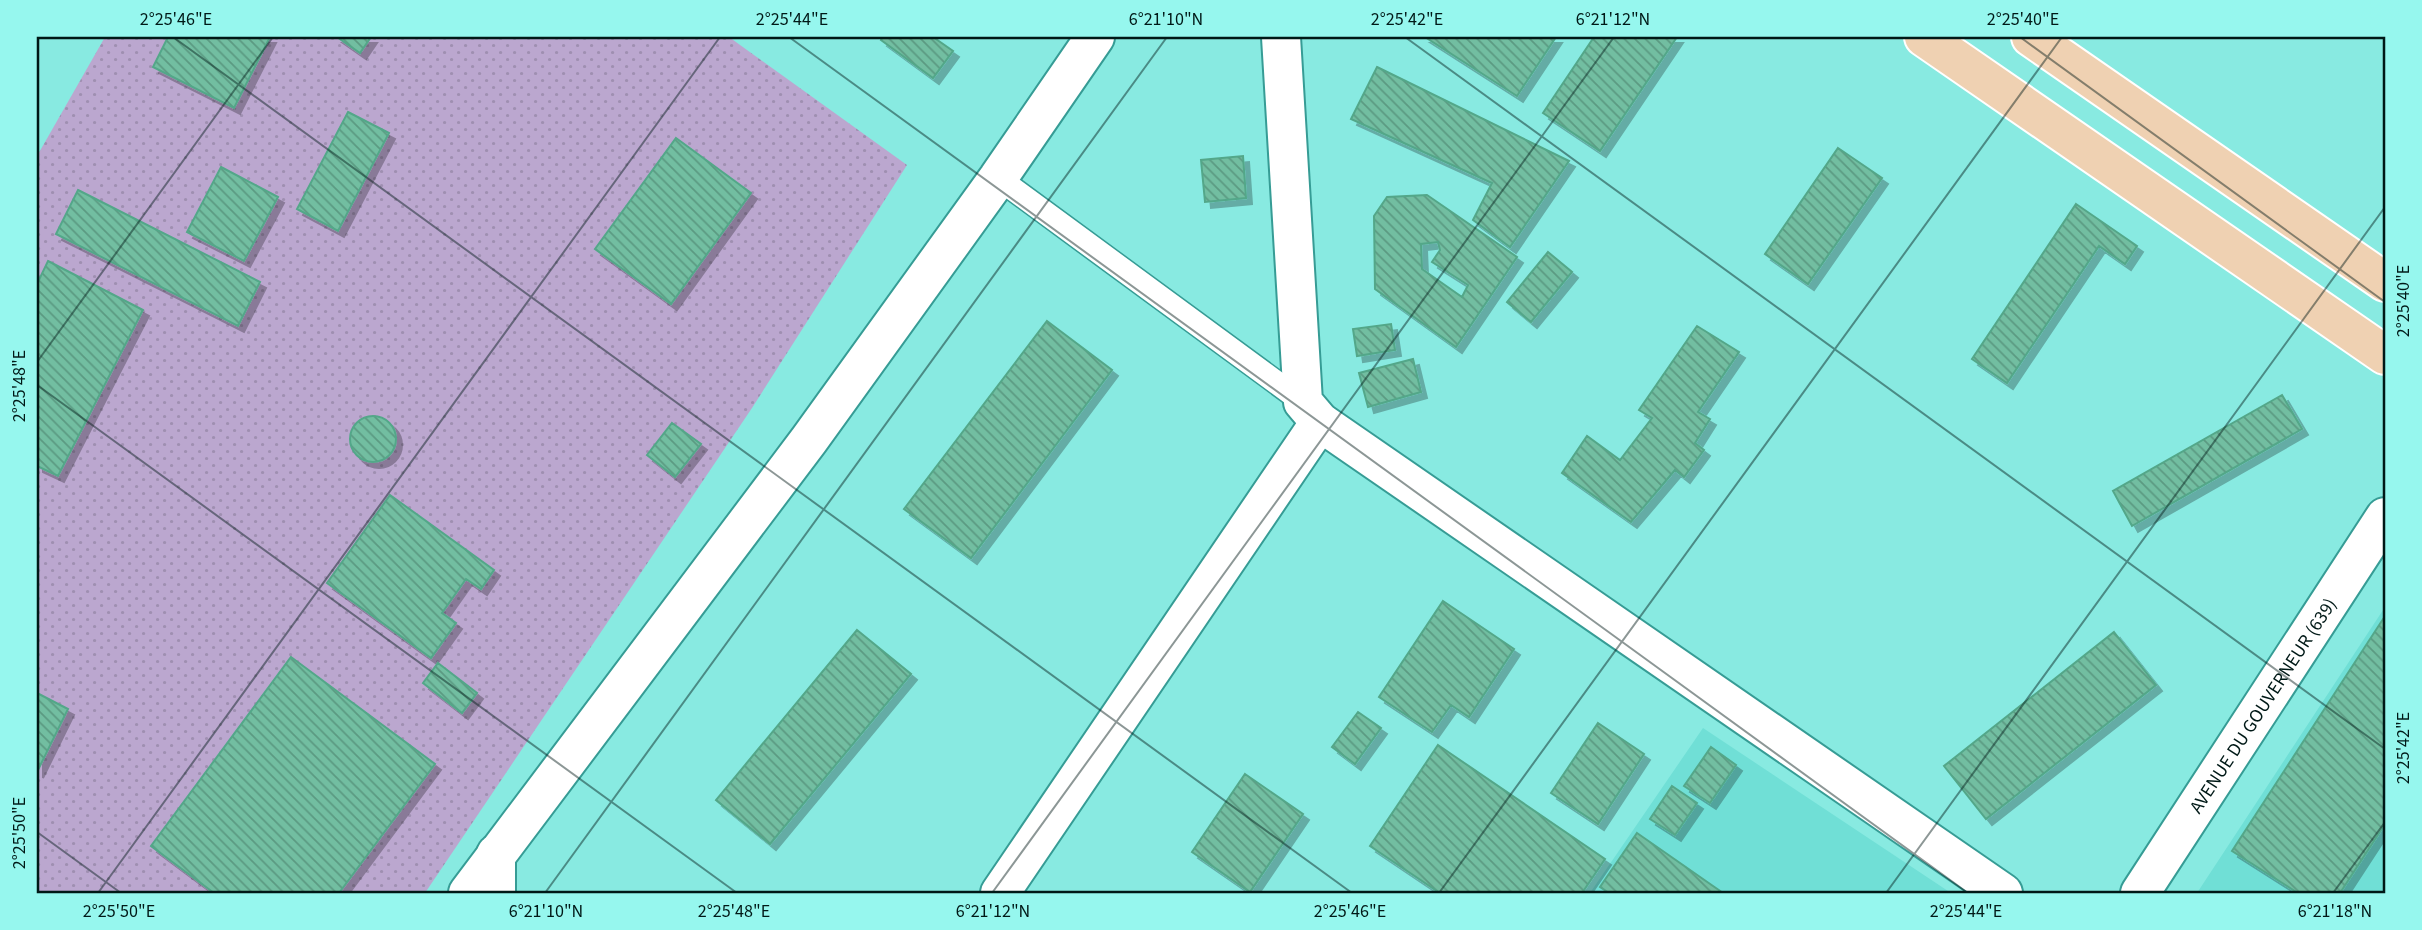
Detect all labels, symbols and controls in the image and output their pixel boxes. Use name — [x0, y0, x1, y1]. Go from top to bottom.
text: 2°25'46"E — [140, 7, 212, 32]
text: 2°25'44"E — [756, 7, 828, 32]
text: 6°21'10"N — [1129, 7, 1203, 32]
text: 2°25'42"E — [1371, 7, 1443, 32]
text: 6°21'12"N — [1576, 7, 1650, 32]
text: 2°25'40"E — [1987, 7, 2059, 32]
text: 2°25'40"E — [2391, 265, 2416, 337]
text: 2°25'48"E — [7, 350, 32, 422]
street label: AVENUE DU GOUVERNEUR (639) — [2183, 593, 2344, 819]
text: 2°25'42"E — [2391, 712, 2416, 784]
text: 2°25'50"E — [7, 797, 32, 869]
text: 2°25'50"E — [83, 899, 155, 924]
text: 6°21'10"N — [509, 899, 583, 924]
text: 2°25'48"E — [698, 899, 770, 924]
text: 6°21'12"N — [956, 899, 1030, 924]
text: 2°25'46"E — [1314, 899, 1386, 924]
text: 2°25'44"E — [1930, 899, 2002, 924]
text: 6°21'18"N — [2298, 899, 2372, 924]

